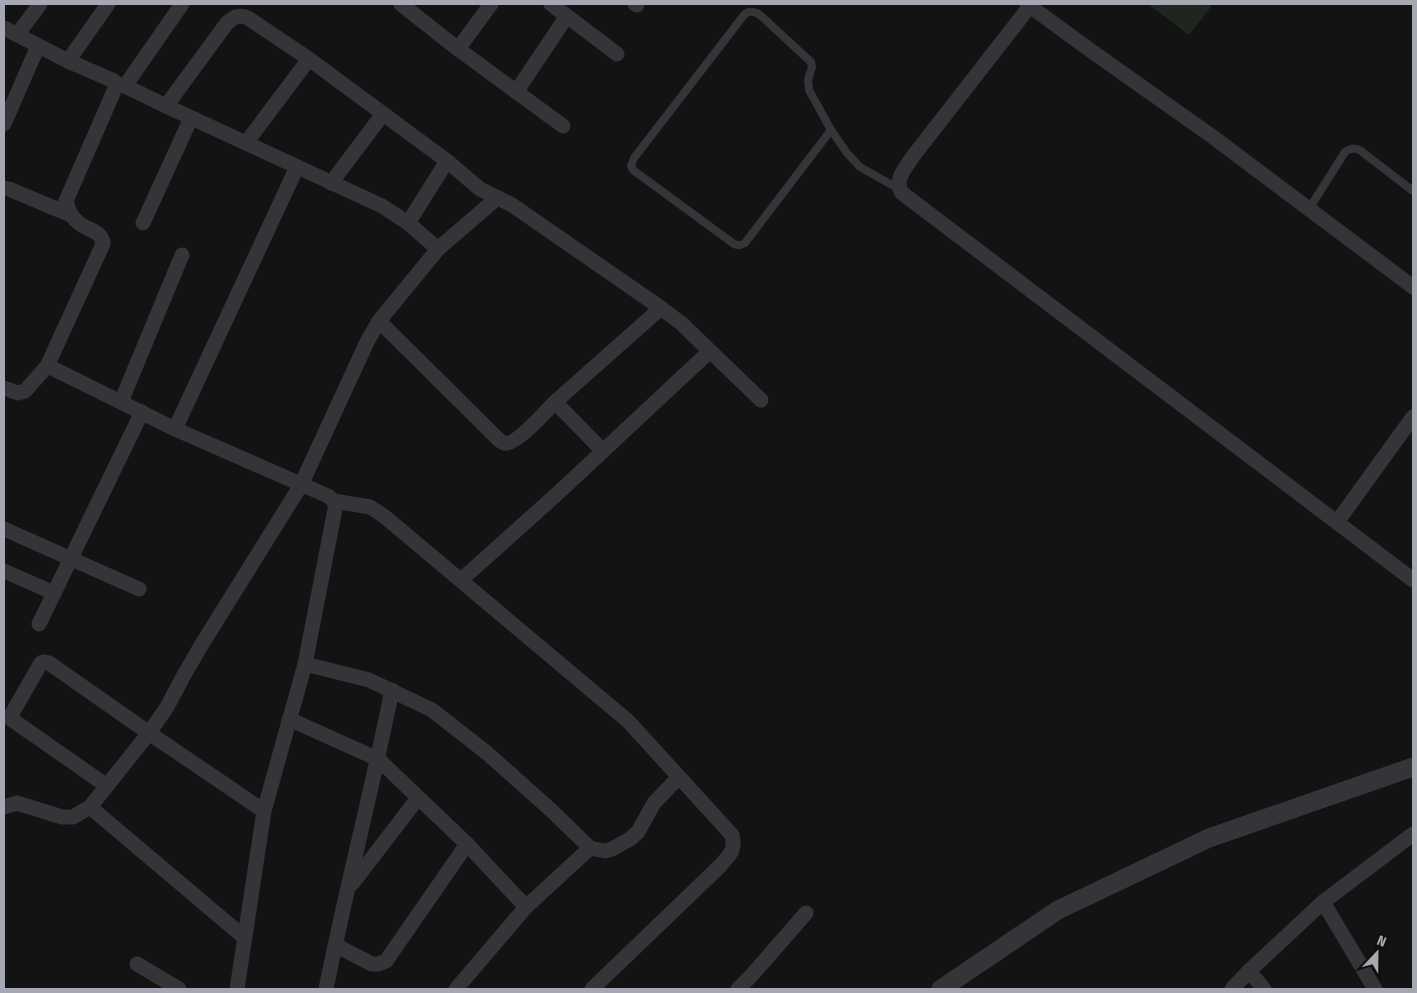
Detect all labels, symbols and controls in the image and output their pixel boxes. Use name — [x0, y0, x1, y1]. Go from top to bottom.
north arrow — [1352, 928, 1402, 978]
text: N — [1375, 932, 1389, 951]

